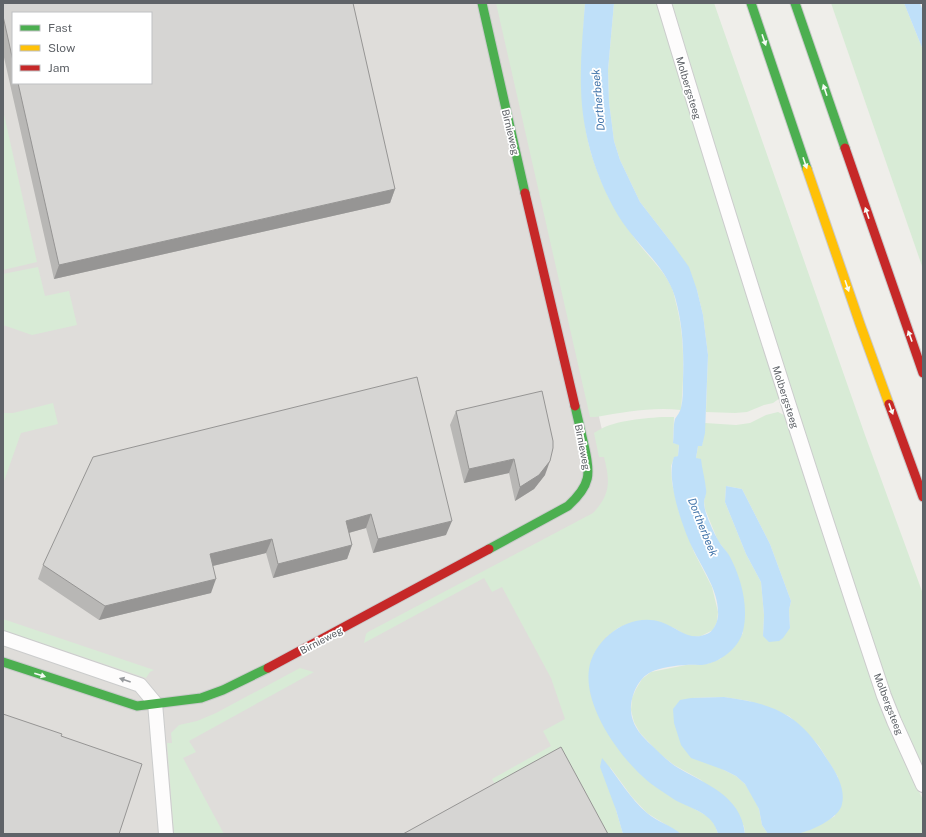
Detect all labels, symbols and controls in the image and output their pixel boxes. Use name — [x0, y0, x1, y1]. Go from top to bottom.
legend — [12, 12, 152, 84]
text: Fast — [48, 21, 73, 35]
one-way arrow — [761, 34, 767, 46]
text: Slow — [48, 41, 76, 55]
street label: Molbergsteeg — [674, 55, 704, 121]
text: Jam — [48, 61, 70, 75]
water label: Dortherbeek — [589, 68, 607, 131]
one-way arrow — [822, 84, 828, 96]
street label: Birnieweg — [500, 108, 522, 156]
one-way arrow — [803, 157, 809, 169]
one-way arrow — [864, 207, 870, 219]
one-way arrow — [844, 281, 850, 293]
one-way arrow — [906, 330, 912, 342]
street label: Molbergsteeg — [770, 364, 802, 430]
one-way arrow — [888, 403, 894, 415]
street label: Birnieweg — [573, 423, 593, 471]
water label: Dortherbeek — [686, 496, 720, 558]
street label: Birnieweg — [298, 624, 344, 656]
street label: Molbergsteeg — [872, 671, 906, 737]
one-way arrow — [34, 672, 46, 678]
one-way arrow — [118, 677, 130, 683]

